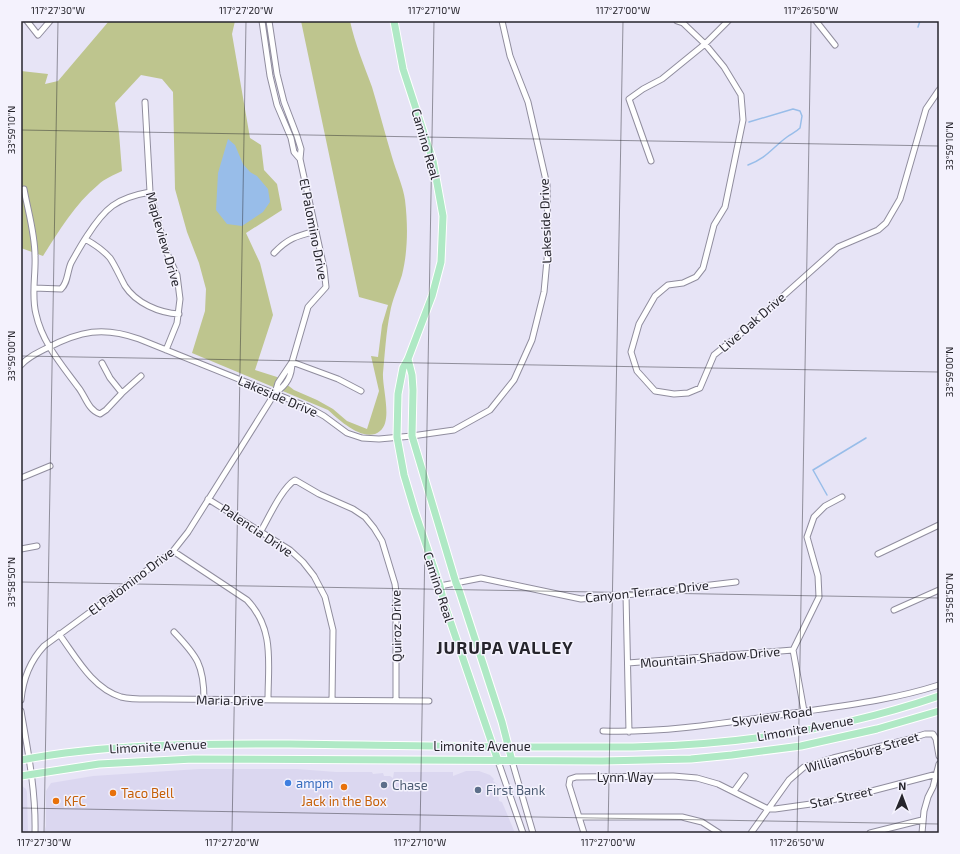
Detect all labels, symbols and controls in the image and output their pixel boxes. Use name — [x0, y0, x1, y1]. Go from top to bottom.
text: 117°27'30"W — [31, 4, 86, 16]
text: 117°27'20"W — [219, 4, 274, 16]
text: 117°27'10"W — [408, 4, 461, 16]
text: 117°27'00"W — [596, 4, 651, 16]
text: 117°26'50"W — [784, 4, 839, 16]
text: 33°59'10"N — [5, 106, 17, 154]
street label: Camino Real — [408, 107, 444, 181]
text: 33°59'10"N — [943, 122, 955, 170]
street label: El Palomino Drive — [296, 177, 332, 281]
street label: Lakeside Drive — [536, 178, 554, 264]
street label: Mapleview Drive — [143, 190, 185, 288]
street label: Live Oak Drive — [716, 289, 788, 355]
text: 33°59'00"N — [5, 331, 17, 381]
text: 33°59'00"N — [943, 347, 955, 397]
street label: Lakeside Drive — [236, 372, 320, 420]
street label: Palencia Drive — [218, 500, 296, 560]
street label: El Palomino Drive — [85, 544, 177, 618]
street label: Camino Real — [420, 550, 458, 624]
text: 33°58'50"N — [5, 557, 17, 607]
text: 33°58'50"N — [943, 573, 955, 623]
street label: Canyon Terrace Drive — [584, 577, 710, 605]
street label: Quiroz Drive — [387, 590, 405, 662]
district label: JURUPA VALLEY — [436, 637, 574, 657]
street label: Mountain Shadow Drive — [639, 643, 781, 671]
street label: Maria Drive — [196, 691, 264, 709]
street label: Skyview Road — [731, 702, 813, 730]
street label: Limonite Avenue — [756, 712, 854, 744]
street label: Williamsburg Street — [803, 728, 921, 776]
street label: Limonite Avenue — [109, 735, 207, 757]
street label: Limonite Avenue — [433, 738, 531, 754]
street label: Lynn Way — [597, 769, 653, 785]
place label: ampm — [296, 775, 333, 791]
north arrow — [882, 776, 922, 816]
place label: Chase — [392, 777, 428, 793]
marker: ampm — [283, 778, 293, 788]
text: N — [898, 779, 906, 792]
marker: Chase — [379, 780, 389, 790]
marker: Jack in the Box — [339, 782, 349, 792]
place label: First Bank — [486, 782, 546, 798]
street label: Star Street — [808, 783, 874, 811]
place label: Taco Bell — [121, 785, 174, 801]
marker: First Bank — [473, 785, 483, 795]
marker: Taco Bell — [108, 788, 118, 798]
place label: KFC — [64, 793, 86, 809]
place label: Jack in the Box — [301, 793, 387, 809]
marker: KFC — [51, 796, 61, 806]
text: 117°27'30"W — [17, 836, 72, 848]
text: 117°27'20"W — [205, 836, 260, 848]
text: 117°27'10"W — [394, 836, 447, 848]
text: 117°27'00"W — [581, 836, 636, 848]
text: 117°26'50"W — [770, 836, 825, 848]

